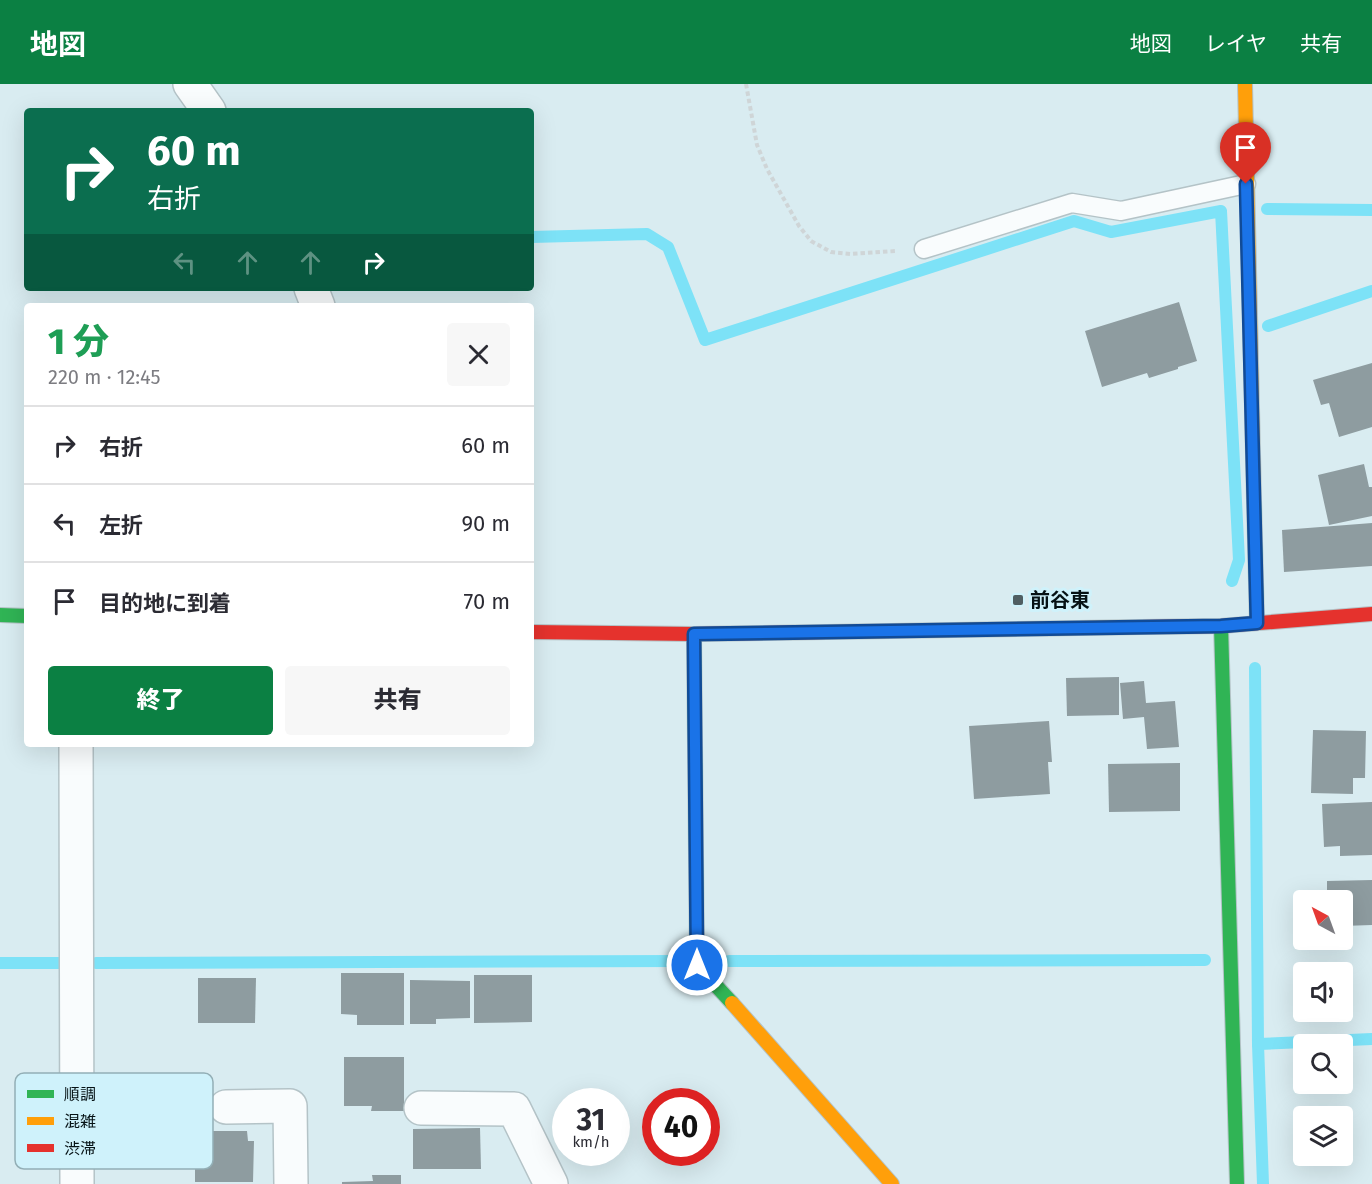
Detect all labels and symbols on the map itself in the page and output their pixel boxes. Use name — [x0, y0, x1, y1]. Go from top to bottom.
pin — [1220, 122, 1271, 184]
place label: 前谷東 — [1030, 588, 1090, 612]
marker: 前谷東 — [1011, 593, 1025, 607]
north arrow — [1293, 890, 1353, 950]
position arrow — [665, 933, 729, 997]
legend — [15, 1073, 213, 1169]
text: 順調 — [64, 1085, 96, 1104]
speed limit sign: 40 — [642, 1088, 720, 1166]
text: 混雑 — [64, 1112, 96, 1131]
text: 渋滞 — [64, 1139, 96, 1158]

